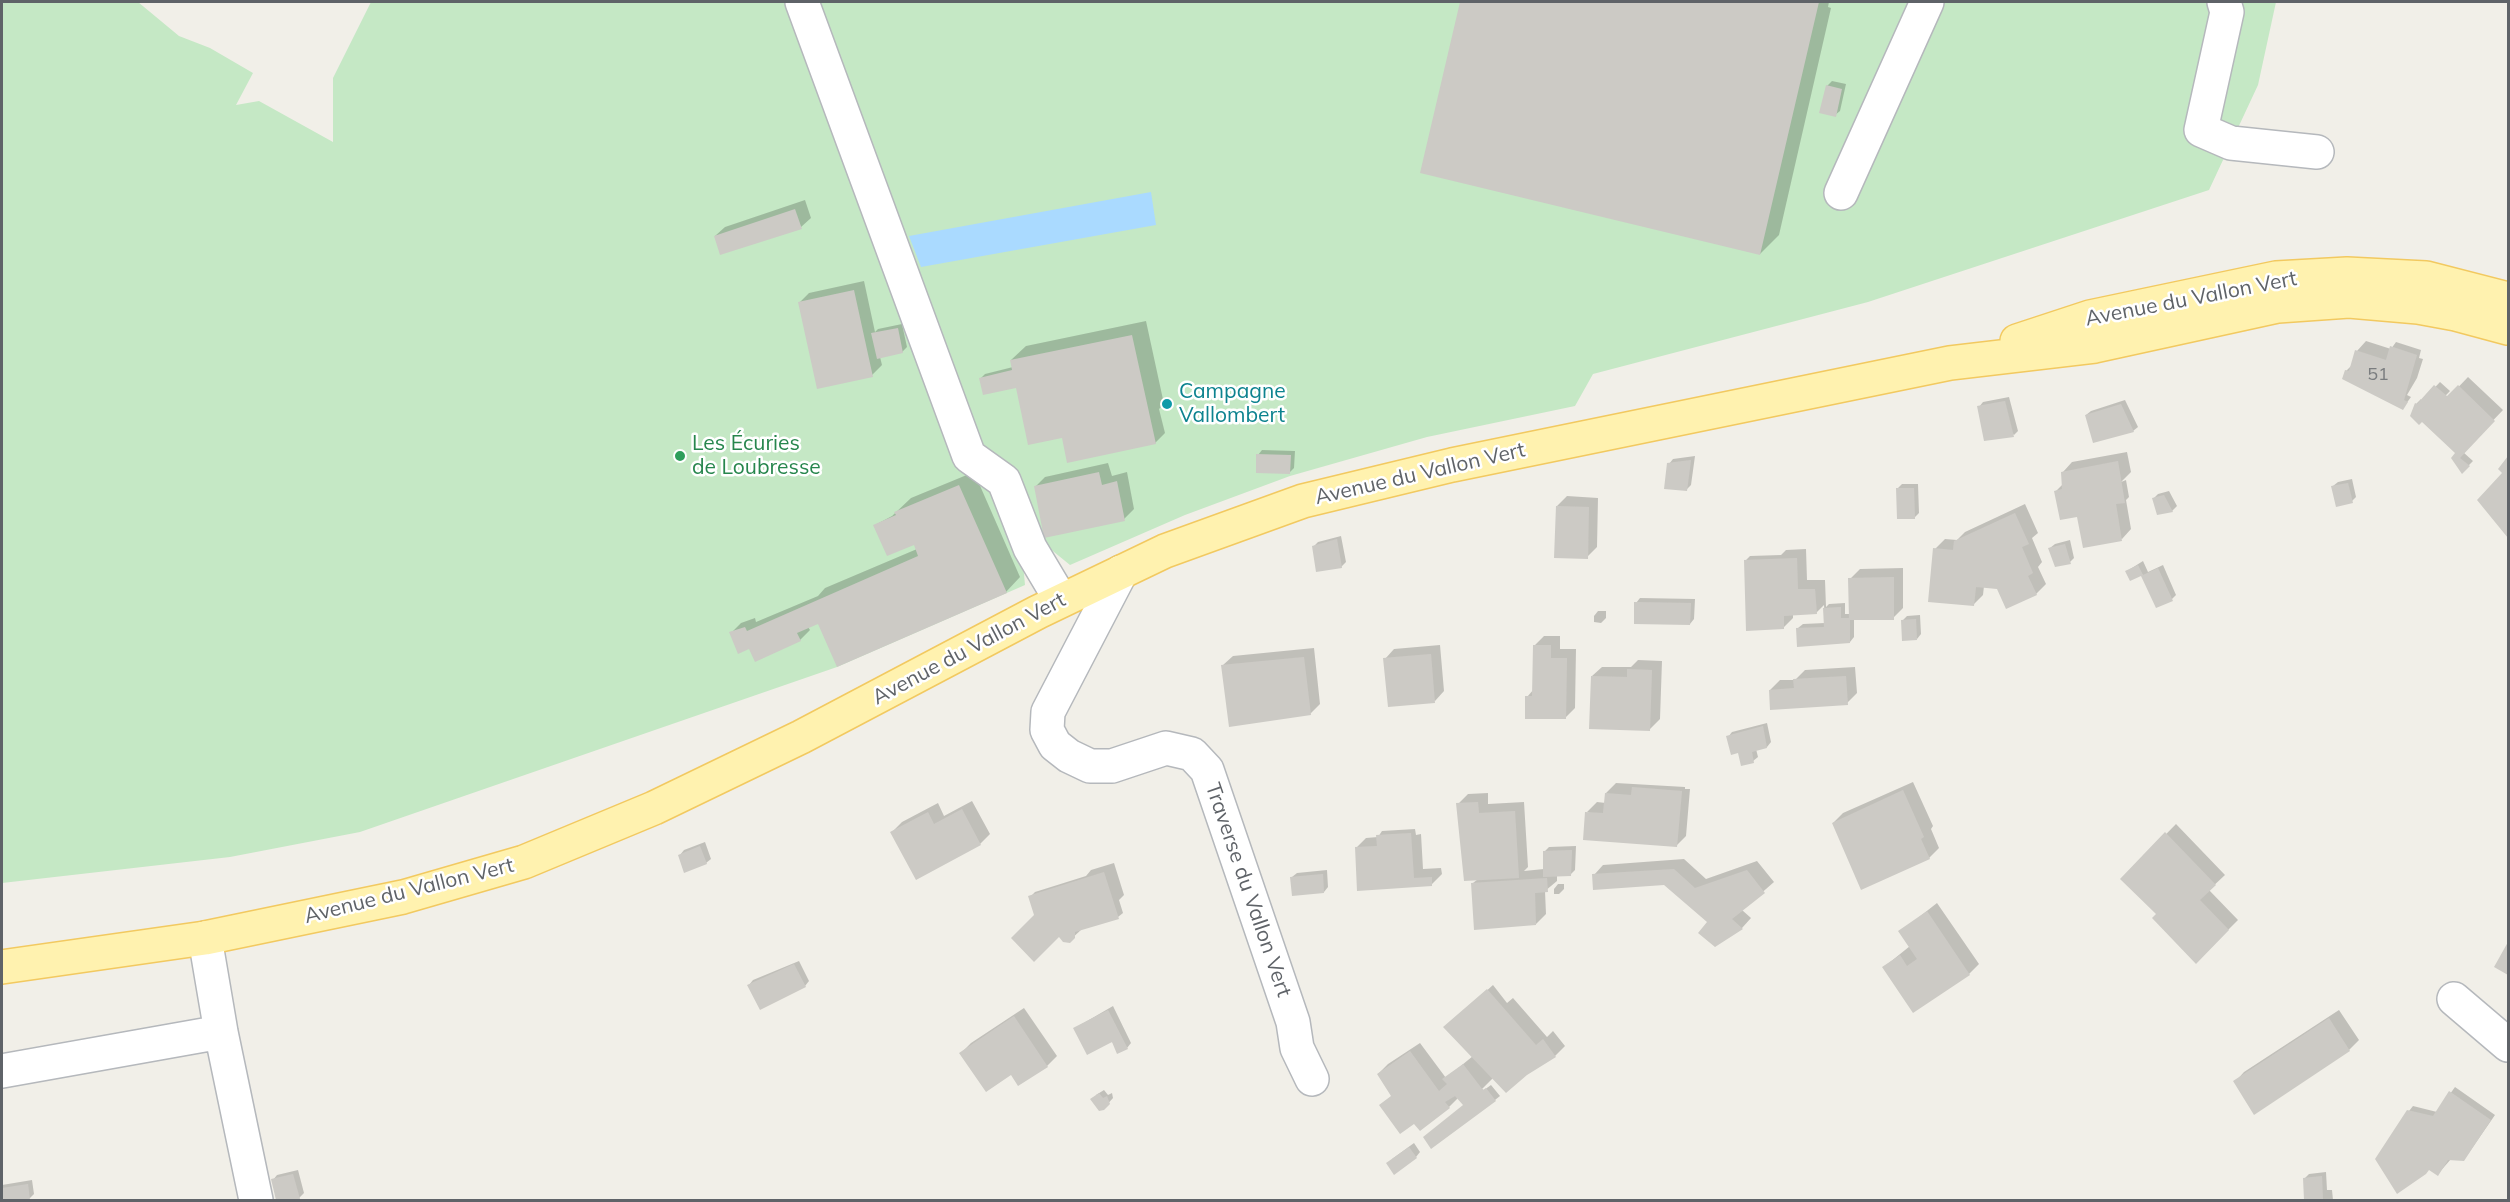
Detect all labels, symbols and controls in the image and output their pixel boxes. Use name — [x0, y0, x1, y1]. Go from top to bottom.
street label: Avenue du Vallon Vert — [2083, 266, 2299, 332]
house number: 51 — [2367, 364, 2389, 386]
place label: Campagne Vallombert — [1179, 379, 1286, 429]
marker: Campagne Vallombert — [1160, 397, 1174, 411]
place label: Les Écuries de Loubresse — [692, 431, 821, 481]
street label: Avenue du Vallon Vert — [1312, 438, 1528, 510]
marker: Les Écuries de Loubresse — [673, 449, 687, 463]
street label: Avenue du Vallon Vert — [868, 587, 1070, 711]
street label: Traverse du Vallon Vert — [1200, 780, 1296, 1000]
street label: Avenue du Vallon Vert — [302, 853, 516, 929]

